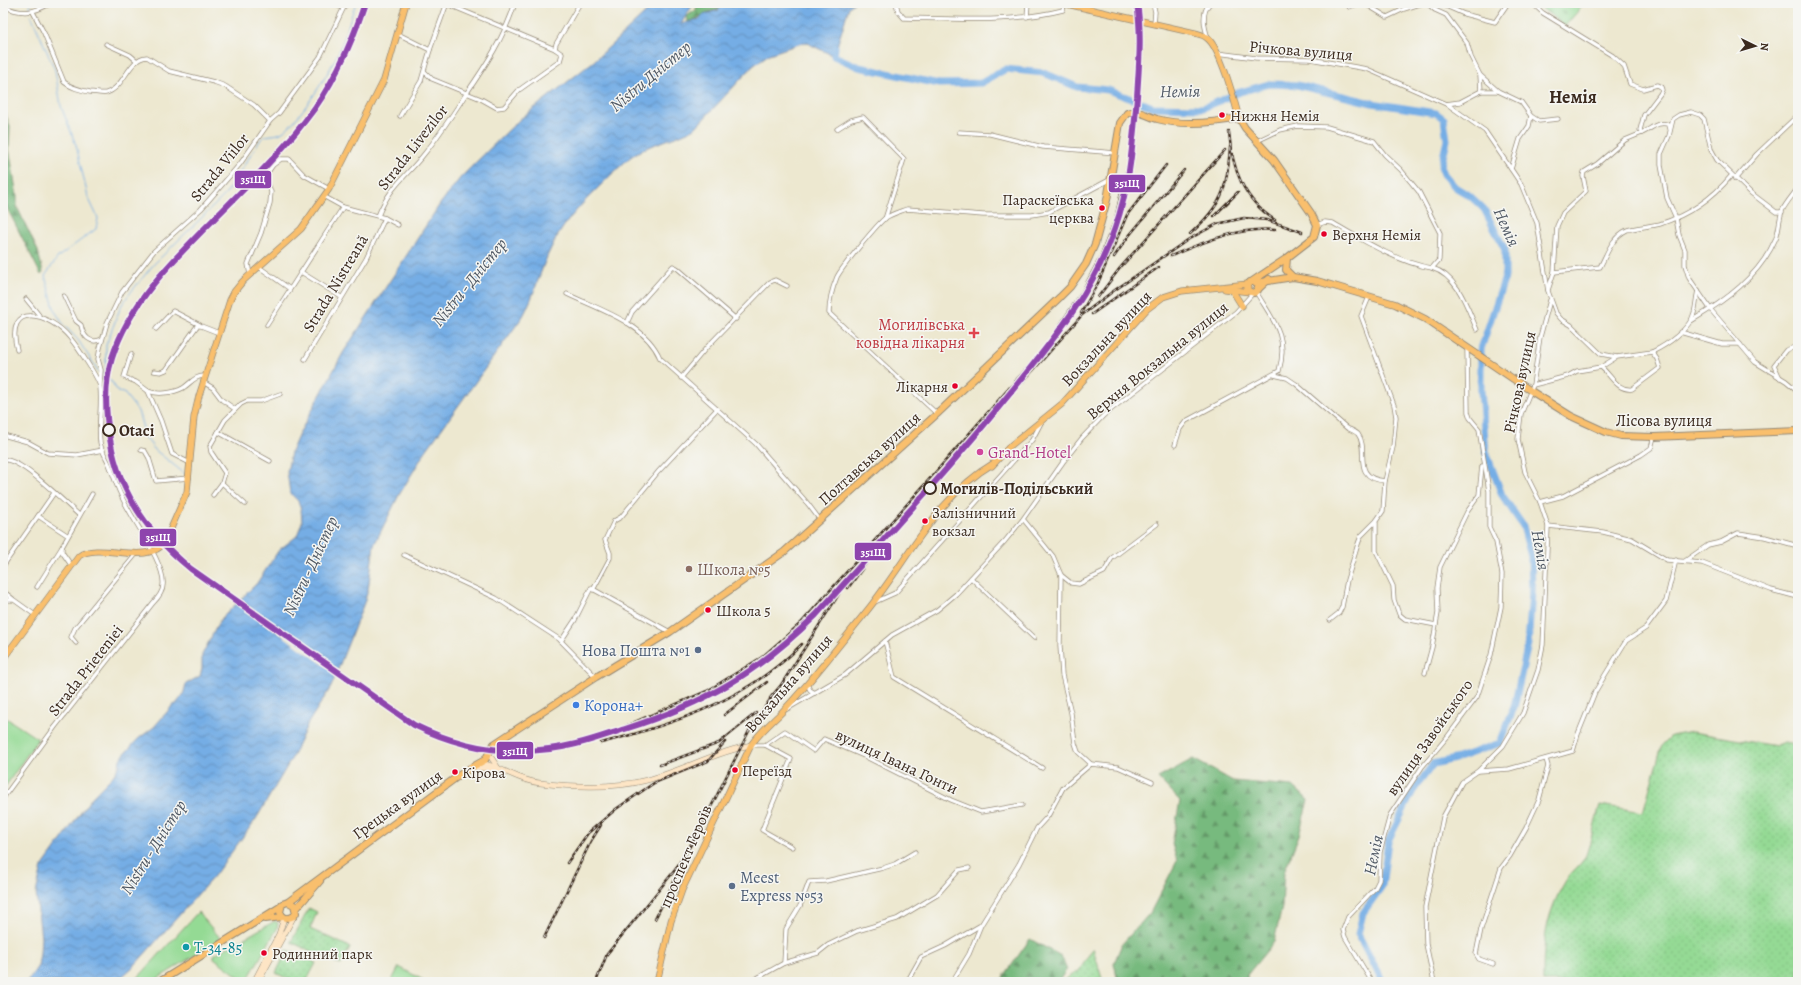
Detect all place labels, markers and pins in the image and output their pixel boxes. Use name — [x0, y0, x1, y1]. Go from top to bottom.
place label: Нижня Немія — [1230, 106, 1320, 126]
marker: Нижня Немія — [1217, 110, 1227, 120]
place label: Параскеївська церква — [1002, 190, 1094, 228]
marker: Параскеївська церква — [1097, 203, 1107, 213]
place label: Верхня Немія — [1332, 225, 1421, 245]
marker: Верхня Немія — [1319, 229, 1329, 239]
place label: Могилівська ковідна лікарня — [856, 314, 966, 354]
marker: Могилівська ковідна лікарня — [968, 327, 980, 339]
place label: Лікарня — [896, 377, 948, 397]
marker: Лікарня — [950, 381, 960, 391]
place label: Otaci — [119, 420, 155, 442]
marker: Otaci — [102, 423, 116, 437]
place label: Grand-Hotel — [988, 442, 1071, 464]
marker: Grand-Hotel — [975, 447, 985, 457]
place label: Могилів-Подільський — [940, 478, 1093, 500]
marker: Могилів-Подільський — [923, 481, 937, 495]
place label: Залізничний вокзал — [932, 503, 1016, 541]
marker: Залізничний вокзал — [920, 516, 930, 526]
place label: Школа №5 — [697, 559, 771, 581]
marker: Школа №5 — [684, 564, 694, 574]
place label: Школа 5 — [716, 601, 771, 621]
marker: Школа 5 — [703, 605, 713, 615]
place label: Нова Пошта №1 — [581, 640, 691, 662]
marker: Нова Пошта №1 — [693, 645, 703, 655]
place label: Корона+ — [584, 695, 643, 717]
marker: Корона+ — [571, 700, 581, 710]
place label: Переїзд — [742, 761, 792, 781]
place label: Кірова — [462, 763, 505, 783]
marker: Переїзд — [730, 765, 740, 775]
marker: Кірова — [450, 767, 460, 777]
place label: Meest Express №53 — [740, 867, 823, 907]
marker: Meest Express №53 — [727, 881, 737, 891]
place label: Т-34-85 — [194, 937, 242, 959]
marker: Т-34-85 — [181, 942, 191, 952]
place label: Родинний парк — [272, 944, 373, 964]
marker: Родинний парк — [259, 948, 269, 958]

